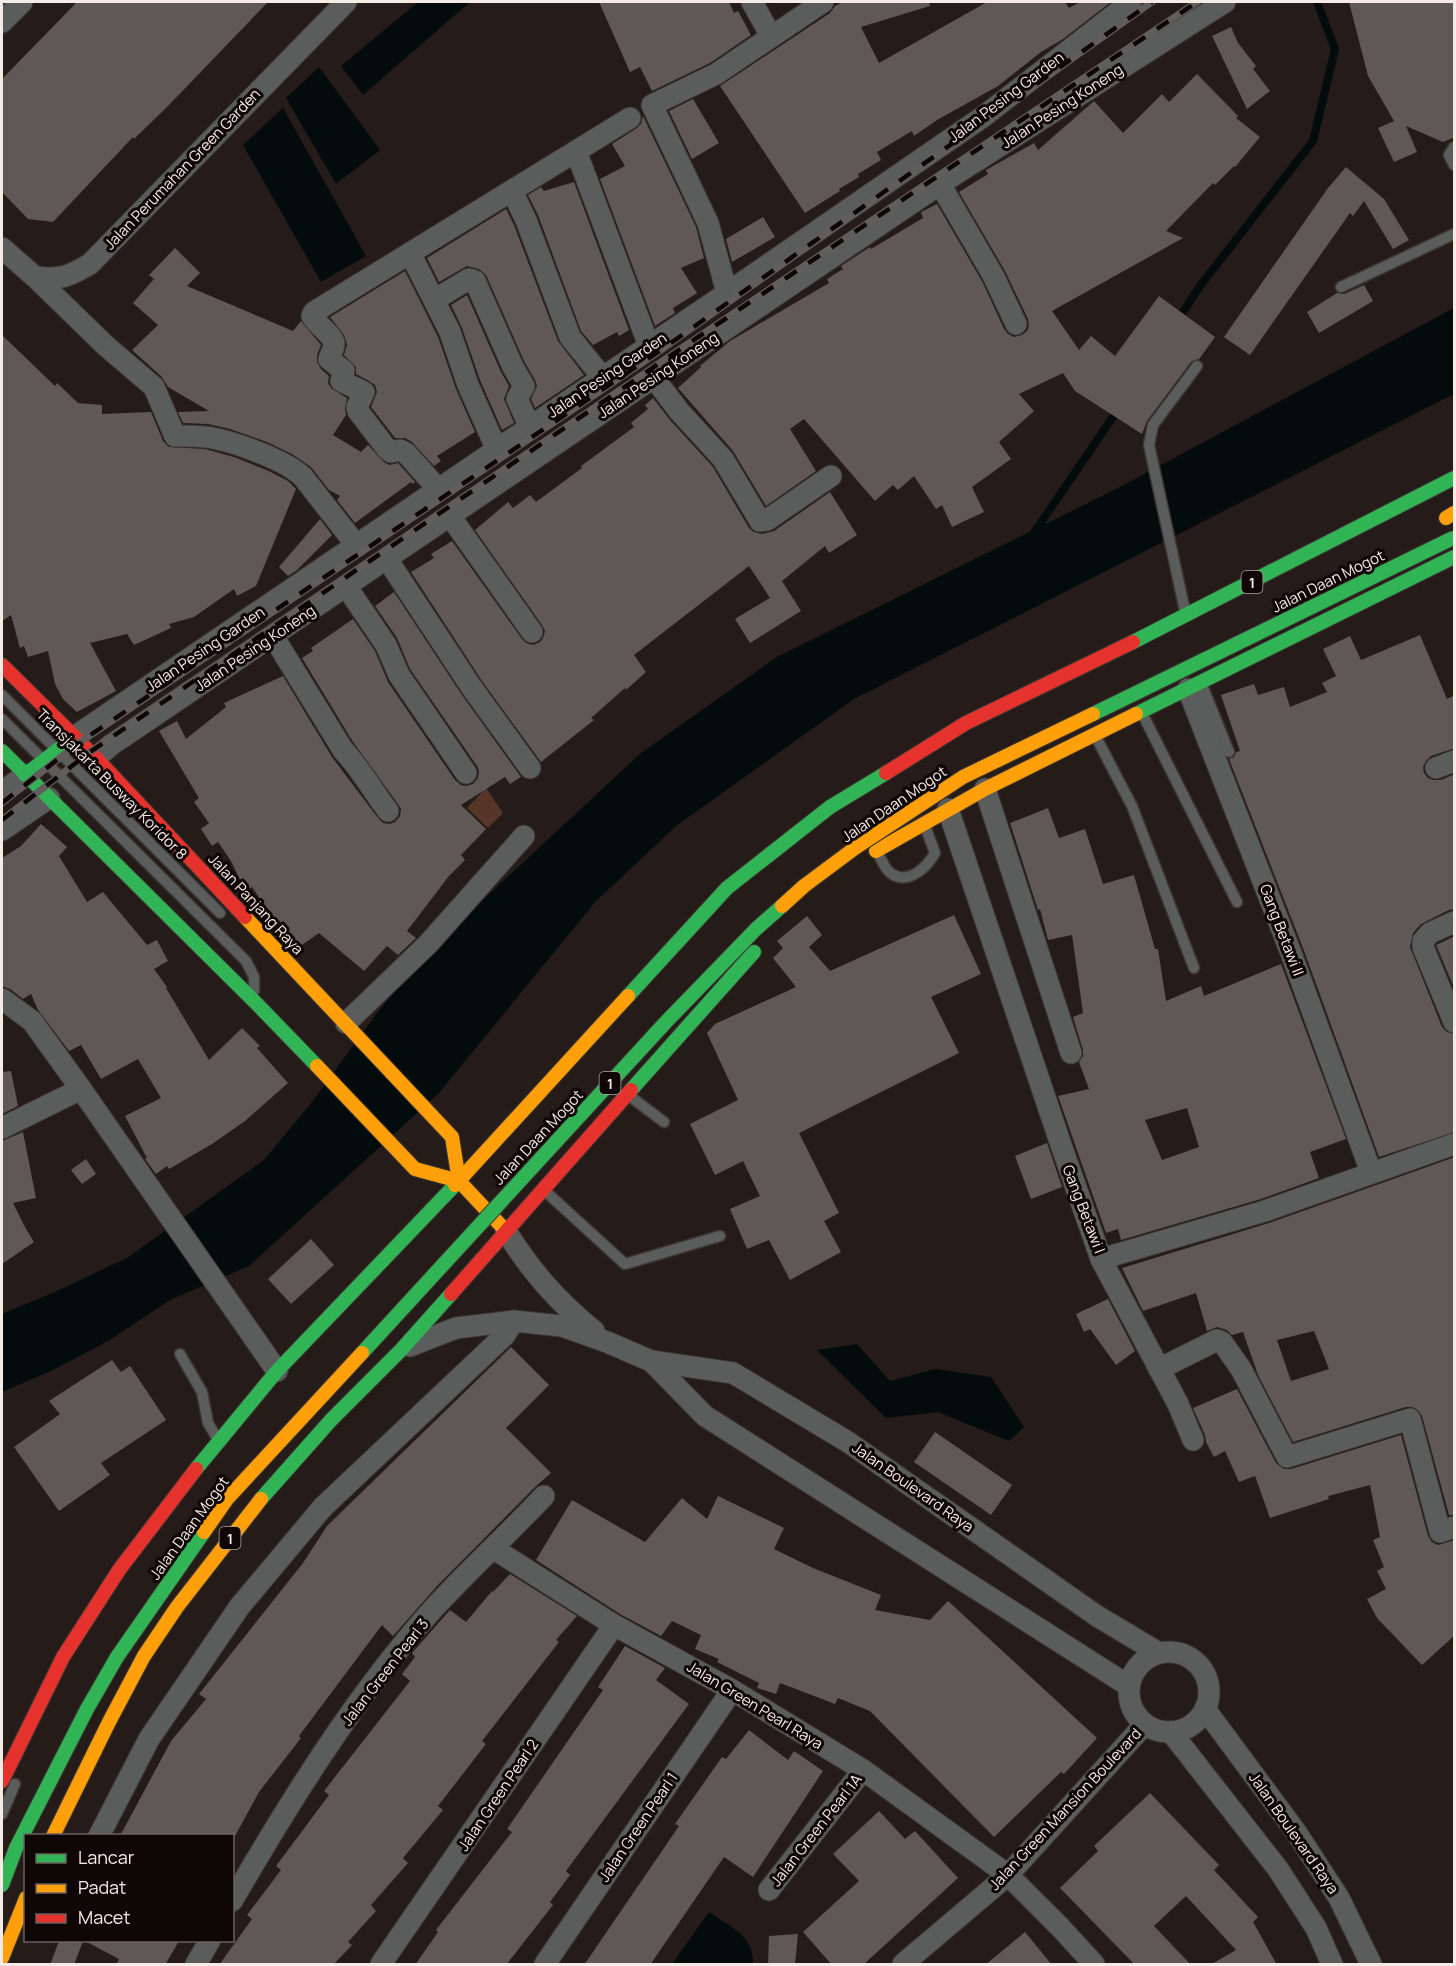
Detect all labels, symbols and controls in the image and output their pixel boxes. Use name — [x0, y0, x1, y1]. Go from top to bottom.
street label: Jalan Pesing Garden — [944, 47, 1068, 147]
street label: Jalan Pesing Koneng — [997, 59, 1127, 153]
street label: Jalan Perumahan Green Garden — [99, 84, 265, 254]
street label: Jalan Pesing Garden — [543, 327, 671, 423]
street label: Jalan Pesing Koneng — [594, 327, 722, 423]
street label: Jalan Daan Mogot — [1268, 545, 1388, 617]
road number: 1 — [1242, 571, 1262, 593]
street label: Jalan Pesing Koneng — [191, 600, 319, 696]
street label: Jalan Pesing Garden — [141, 601, 269, 697]
street label: Transjakarta Busway Koridor 8 — [32, 704, 192, 864]
street label: Jalan Daan Mogot — [837, 761, 951, 847]
street label: Jalan Panjang Raya — [204, 849, 308, 959]
street label: Gang Betawi II — [1255, 881, 1309, 979]
road number: 1 — [600, 1072, 620, 1094]
street label: Jalan Daan Mogot — [488, 1085, 588, 1189]
street label: Gang Betawi I — [1057, 1162, 1111, 1256]
street label: Jalan Boulevard Raya — [848, 1437, 978, 1537]
street label: Jalan Daan Mogot — [144, 1472, 234, 1584]
road number: 1 — [220, 1527, 240, 1549]
street label: Jalan Green Pearl 3 — [337, 1614, 433, 1730]
street label: Jalan Green Pearl Raya — [683, 1656, 827, 1754]
street label: Jalan Green Mansion Boulevard — [984, 1723, 1146, 1895]
street label: Jalan Green Pearl 2 — [453, 1735, 543, 1855]
street label: Jalan Green Pearl 1 — [594, 1768, 682, 1886]
street label: Jalan Boulevard Raya — [1244, 1768, 1344, 1898]
street label: Jalan Green Pearl 1A — [765, 1769, 867, 1891]
legend — [24, 1834, 234, 1942]
text: Lancar — [78, 1845, 135, 1869]
text: Padat — [78, 1875, 126, 1899]
text: Macet — [78, 1905, 131, 1929]

